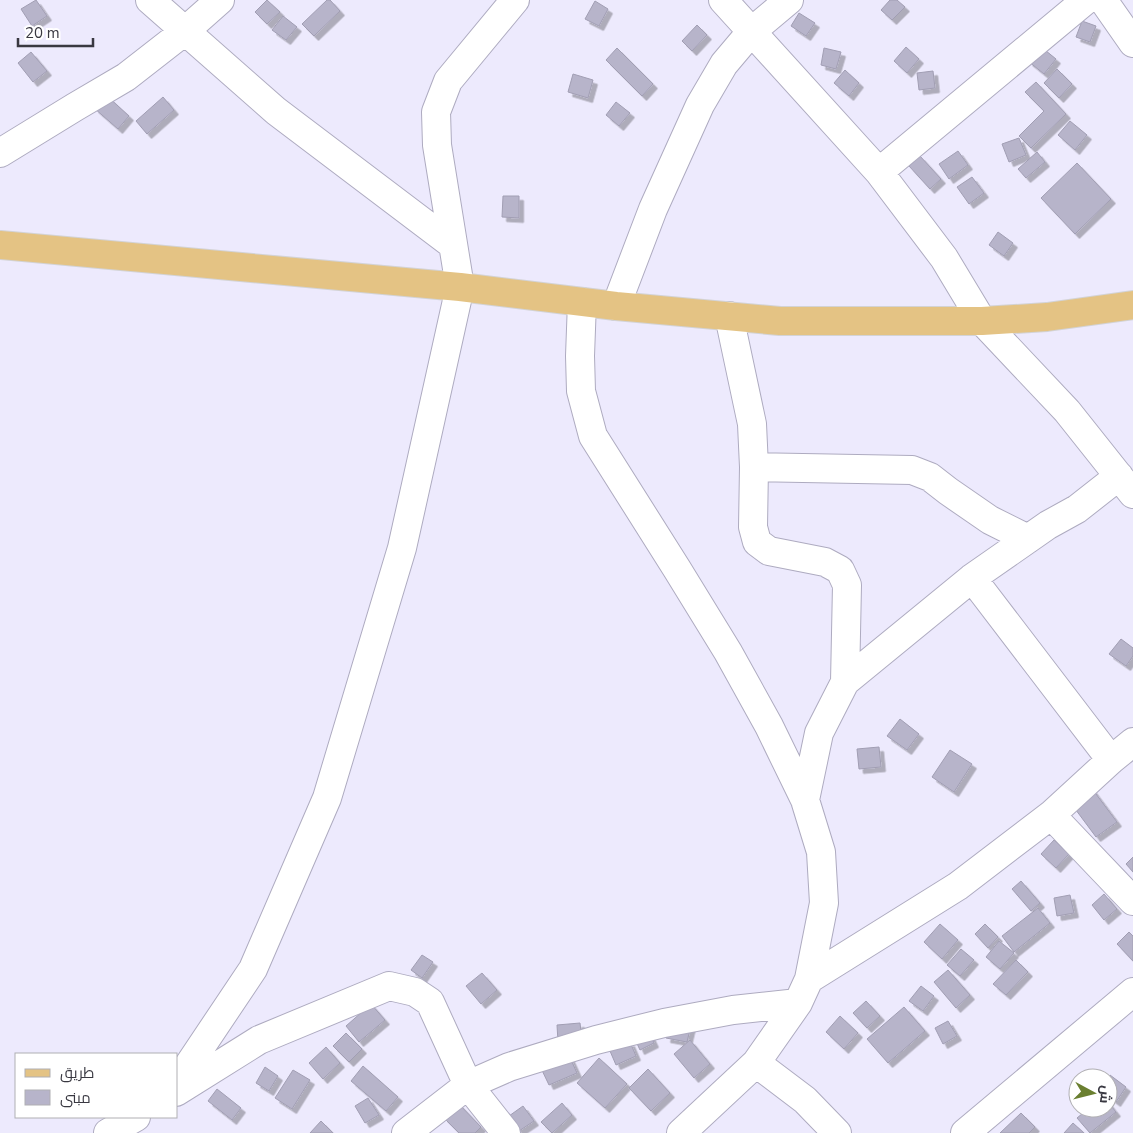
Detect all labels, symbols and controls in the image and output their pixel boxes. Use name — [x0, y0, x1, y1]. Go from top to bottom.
scale bar — [18, 15, 92, 47]
text: 20 m — [25, 23, 60, 43]
legend — [15, 1053, 178, 1118]
text: طريق — [60, 1063, 94, 1083]
north arrow — [1068, 1068, 1118, 1118]
text: ش — [1095, 1084, 1116, 1105]
text: مبنى — [60, 1088, 91, 1108]

